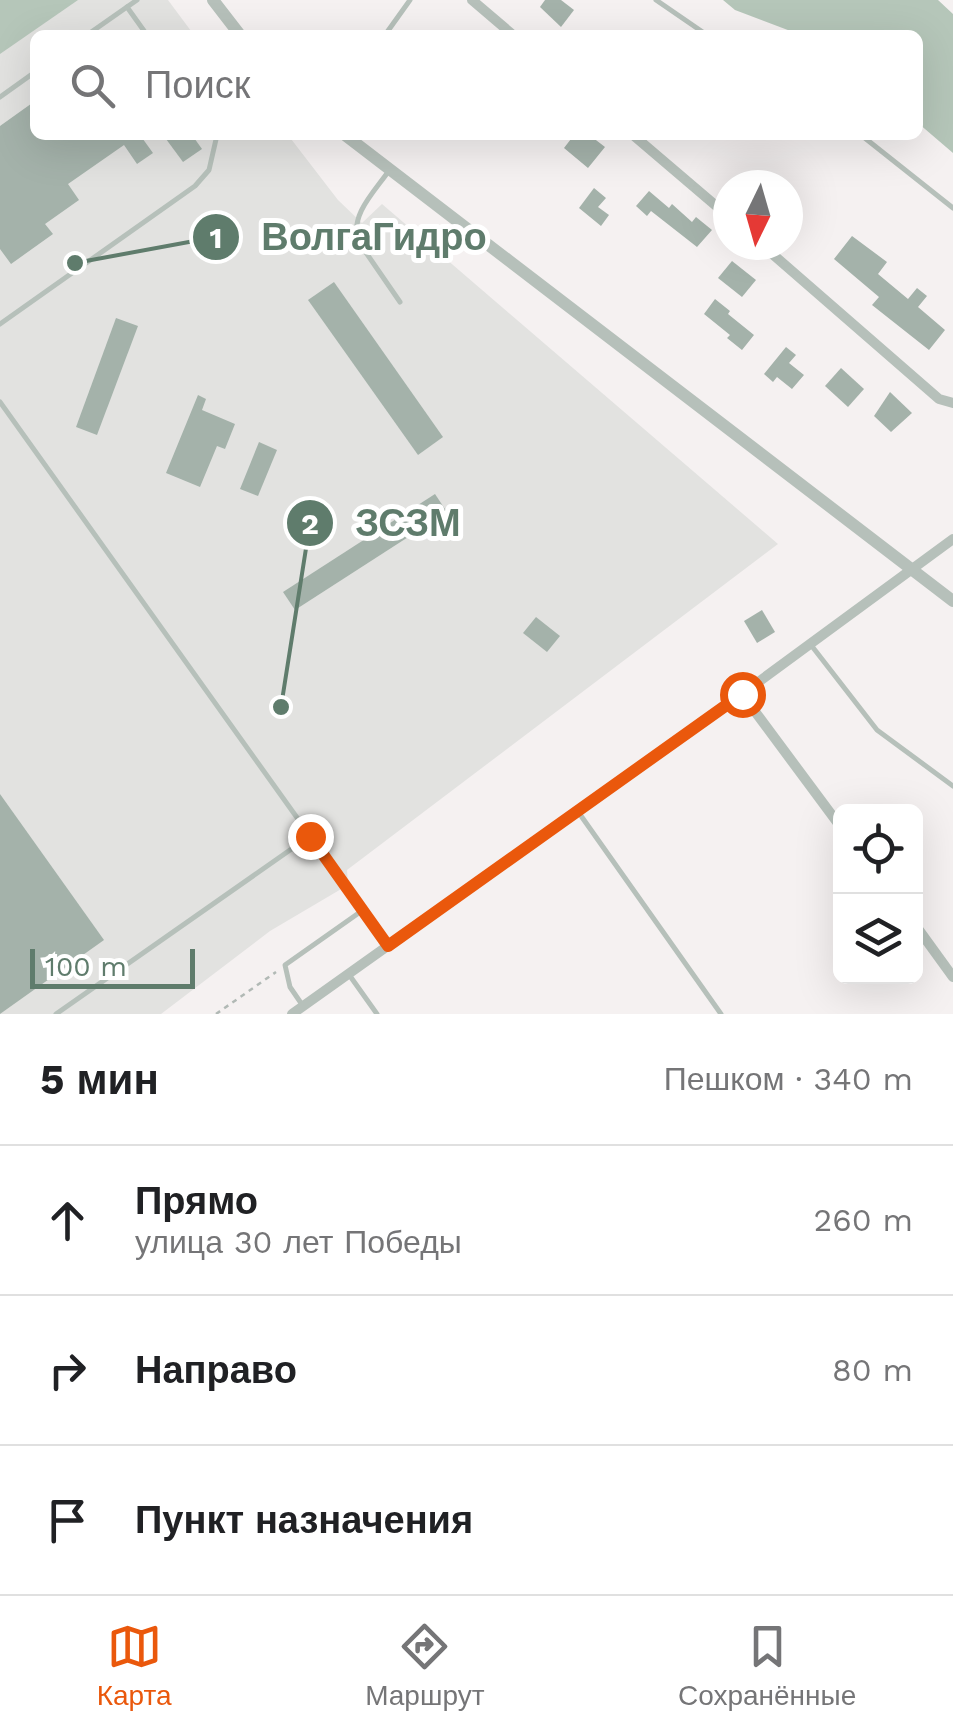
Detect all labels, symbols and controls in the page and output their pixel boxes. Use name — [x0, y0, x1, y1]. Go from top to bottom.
search box — [30, 30, 923, 140]
icon: search — [65, 58, 120, 113]
text: Поиск — [145, 63, 250, 107]
north arrow — [713, 170, 803, 260]
callout: ВолгаГидро — [191, 203, 506, 271]
text: ВолгаГидро — [261, 215, 487, 259]
text: 1 — [210, 220, 222, 255]
callout: ЗСЗМ — [285, 489, 480, 557]
text: ЗСЗМ — [355, 501, 461, 545]
text: 2 — [301, 506, 319, 541]
route start — [720, 672, 766, 718]
map controls — [833, 804, 923, 984]
button: locate — [833, 804, 923, 894]
route end — [288, 814, 334, 860]
button: layers — [833, 894, 923, 984]
scale bar — [30, 944, 195, 988]
text: 100 m — [45, 950, 127, 983]
text: 5 мин — [40, 1055, 159, 1104]
text: Пешком · 340 m — [664, 1060, 913, 1098]
text: Прямо — [135, 1179, 258, 1223]
icon: ahead — [40, 1193, 95, 1248]
text: 260 m — [814, 1201, 913, 1239]
text: улица 30 лет Победы — [135, 1223, 462, 1261]
icon: right — [40, 1343, 95, 1398]
text: Направо — [135, 1348, 297, 1392]
text: 80 m — [832, 1351, 913, 1389]
icon: arrive — [40, 1493, 95, 1548]
text: Пункт назначения — [135, 1498, 473, 1542]
tab: Карта — [97, 1619, 172, 1712]
tab: Маршрут — [365, 1619, 484, 1712]
tab: Сохранённые — [678, 1619, 856, 1712]

